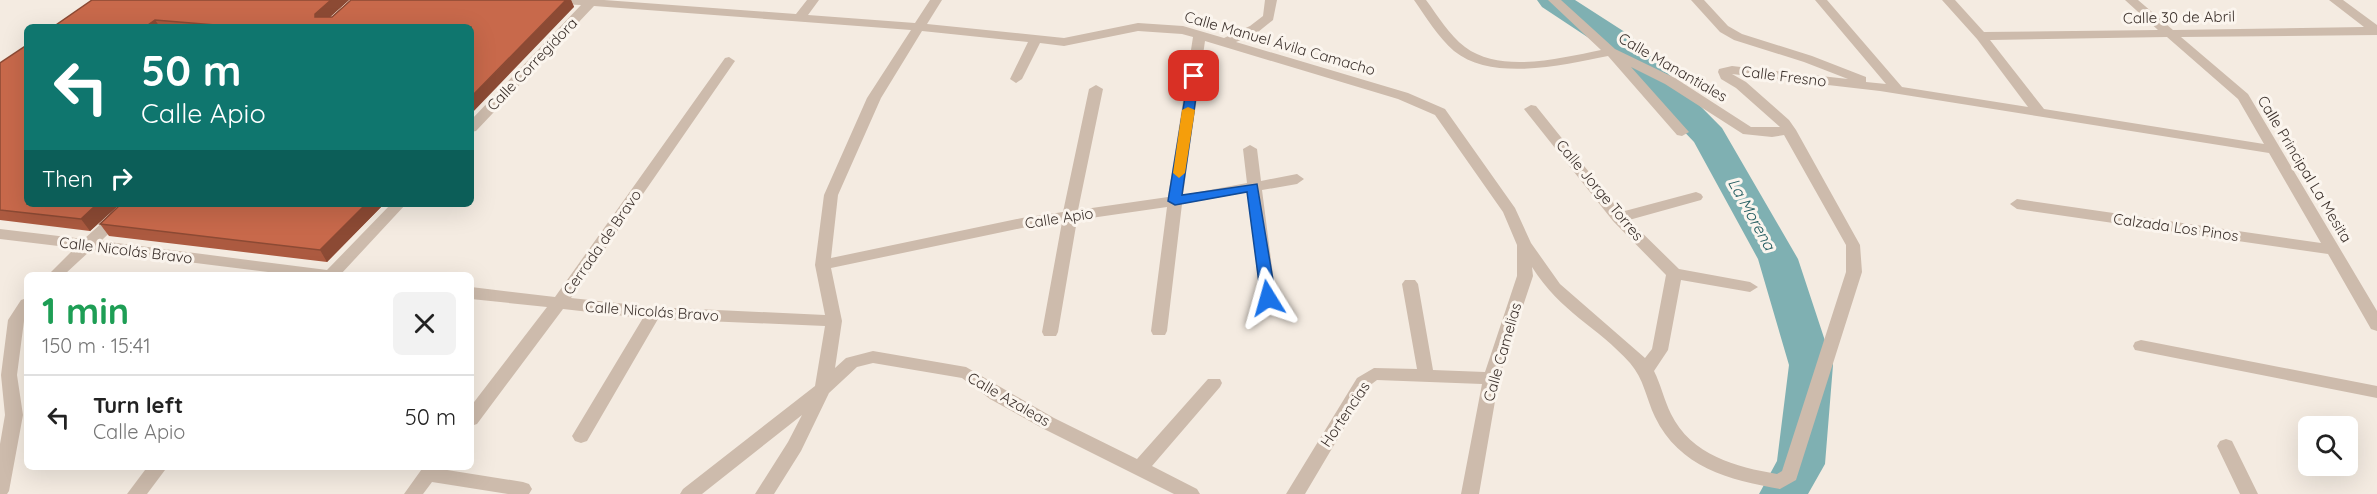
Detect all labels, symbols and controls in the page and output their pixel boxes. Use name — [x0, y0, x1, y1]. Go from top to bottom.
street label: Calle Manuel Ávila Camacho — [1182, 7, 1378, 79]
street label: Calle 30 de Abril — [2123, 7, 2235, 27]
street label: Calle Corregidora — [483, 13, 581, 115]
street label: Calle Manantiales — [1615, 28, 1731, 106]
text: 50 m — [141, 44, 241, 97]
icon: left — [42, 48, 120, 126]
pin — [1168, 50, 1219, 101]
icon: arrive — [1177, 59, 1210, 92]
street label: Calle Fresno — [1741, 61, 1827, 91]
street label: Calle Principal La Mesita — [2254, 92, 2356, 246]
text: Calle Apio — [141, 96, 266, 130]
street label: Calle Jorge Torres — [1552, 136, 1648, 244]
icon: right — [105, 162, 138, 195]
text: Then — [42, 165, 93, 193]
water label: La Morena — [1724, 174, 1781, 255]
street label: Cerrada de Bravo — [559, 186, 645, 298]
street label: Calle Apio — [1023, 203, 1095, 233]
street label: Calzada Los Pinos — [2112, 209, 2240, 245]
street label: Calle Nicolás Bravo — [58, 232, 194, 268]
position arrow — [1236, 266, 1300, 330]
text: 1 min — [42, 288, 129, 333]
button: close — [393, 292, 456, 355]
street label: Calle Nicolás Bravo — [584, 297, 720, 325]
street label: Calle Camelias — [1479, 300, 1525, 404]
text: 150 m · 15:41 — [42, 333, 151, 358]
street label: Calle Azaleas — [964, 368, 1054, 430]
street label: Hortencias — [1316, 378, 1374, 450]
text: Turn left — [93, 391, 183, 419]
icon: left — [42, 401, 75, 434]
text: 50 m — [405, 403, 456, 431]
map controls — [2298, 416, 2358, 476]
button: search — [2298, 416, 2358, 476]
text: Calle Apio — [93, 419, 185, 444]

